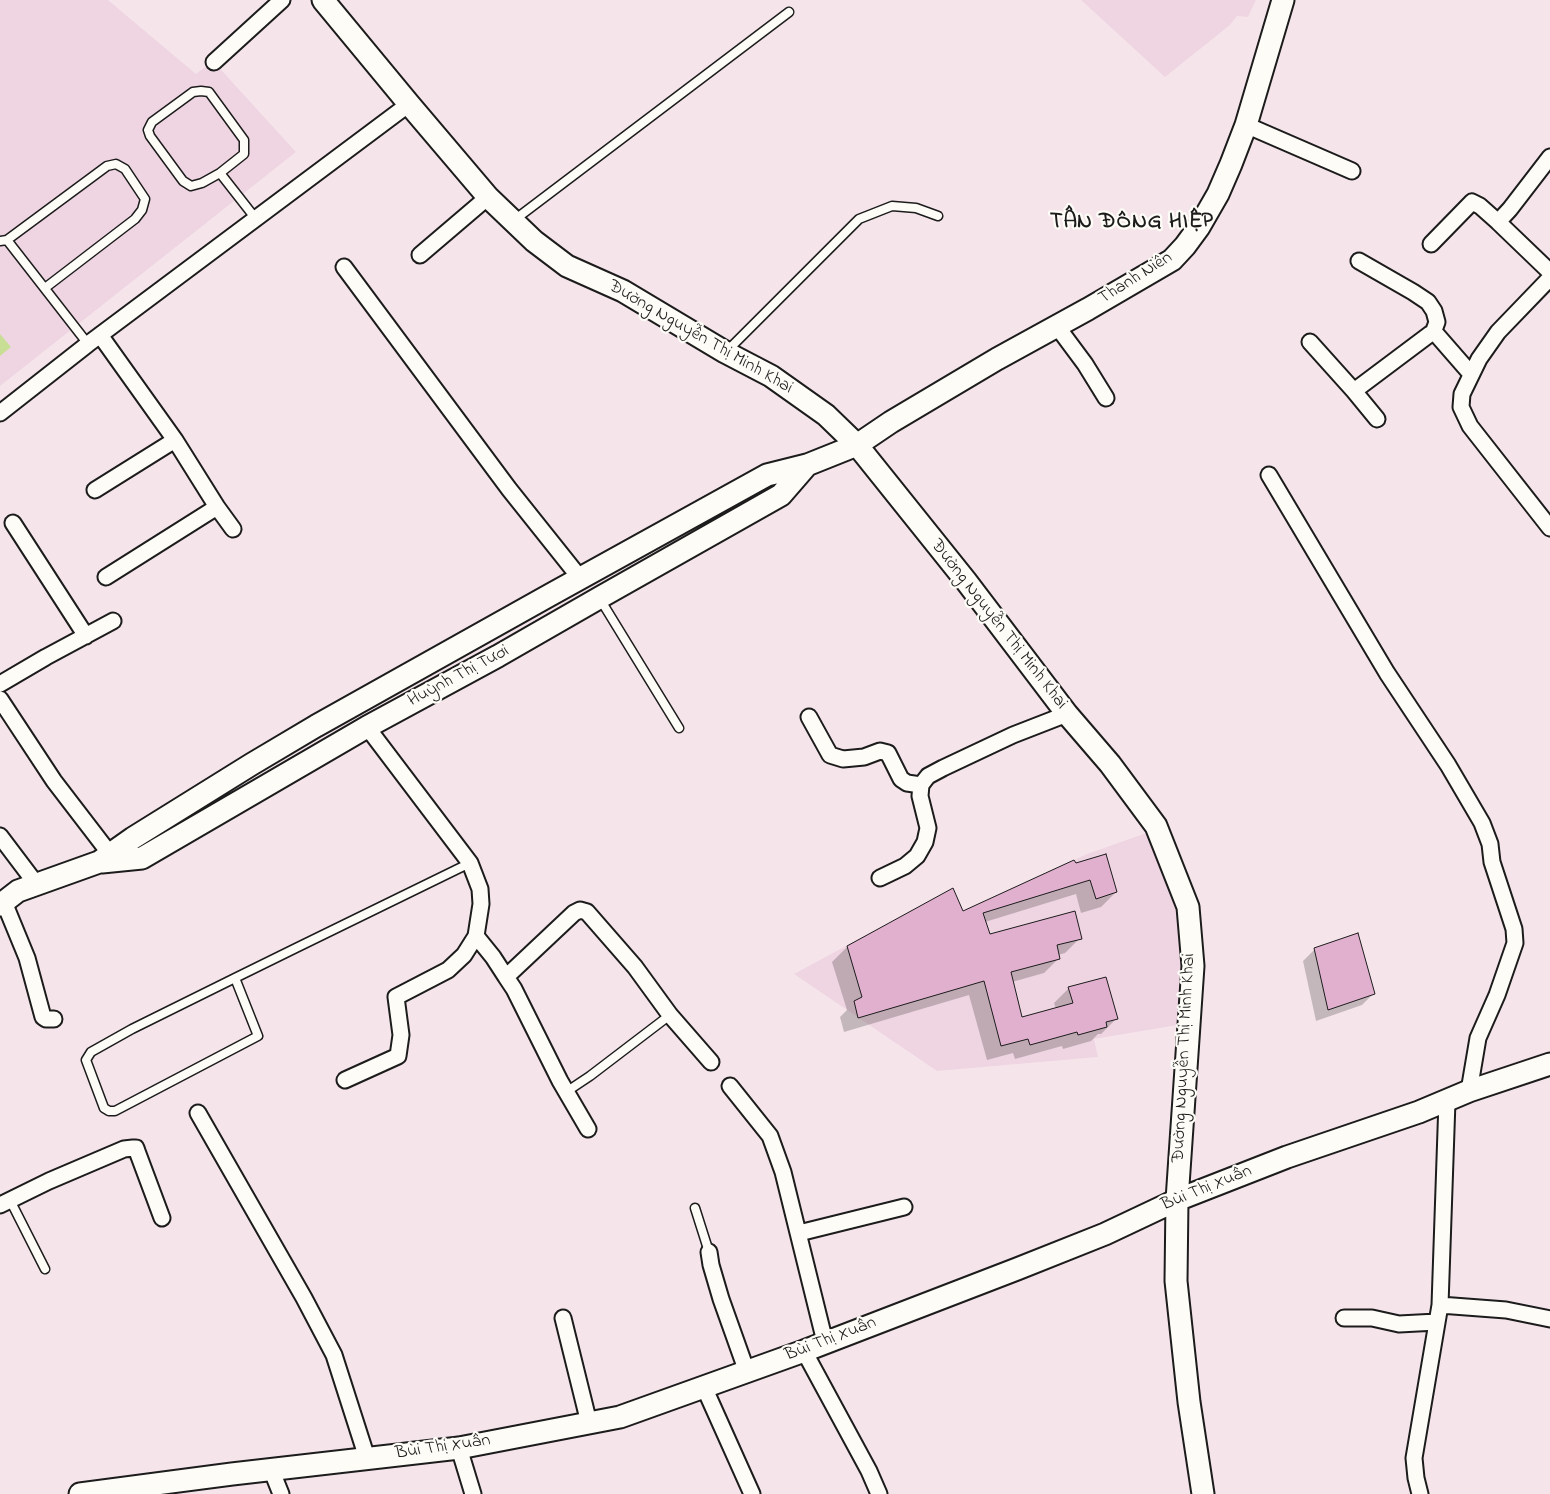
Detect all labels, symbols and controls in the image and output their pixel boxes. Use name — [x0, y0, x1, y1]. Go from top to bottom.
district label: TÂN ĐÔNG HIỆP — [1048, 210, 1216, 236]
street label: Thanh Niên — [1095, 248, 1177, 310]
street label: Đường Nguyễn Thị Minh Khai — [604, 276, 796, 400]
street label: Đường Nguyễn Thị Minh Khai — [925, 536, 1071, 714]
street label: Huỳnh Thị Tươi — [405, 641, 513, 713]
street label: Đường Nguyễn Thị Minh Khai — [1169, 953, 1201, 1163]
street label: Bùi Thị Xuân — [1158, 1161, 1256, 1217]
street label: Bùi Thị Xuân — [782, 1313, 880, 1367]
street label: Bùi Thị Xuân — [394, 1431, 492, 1465]

